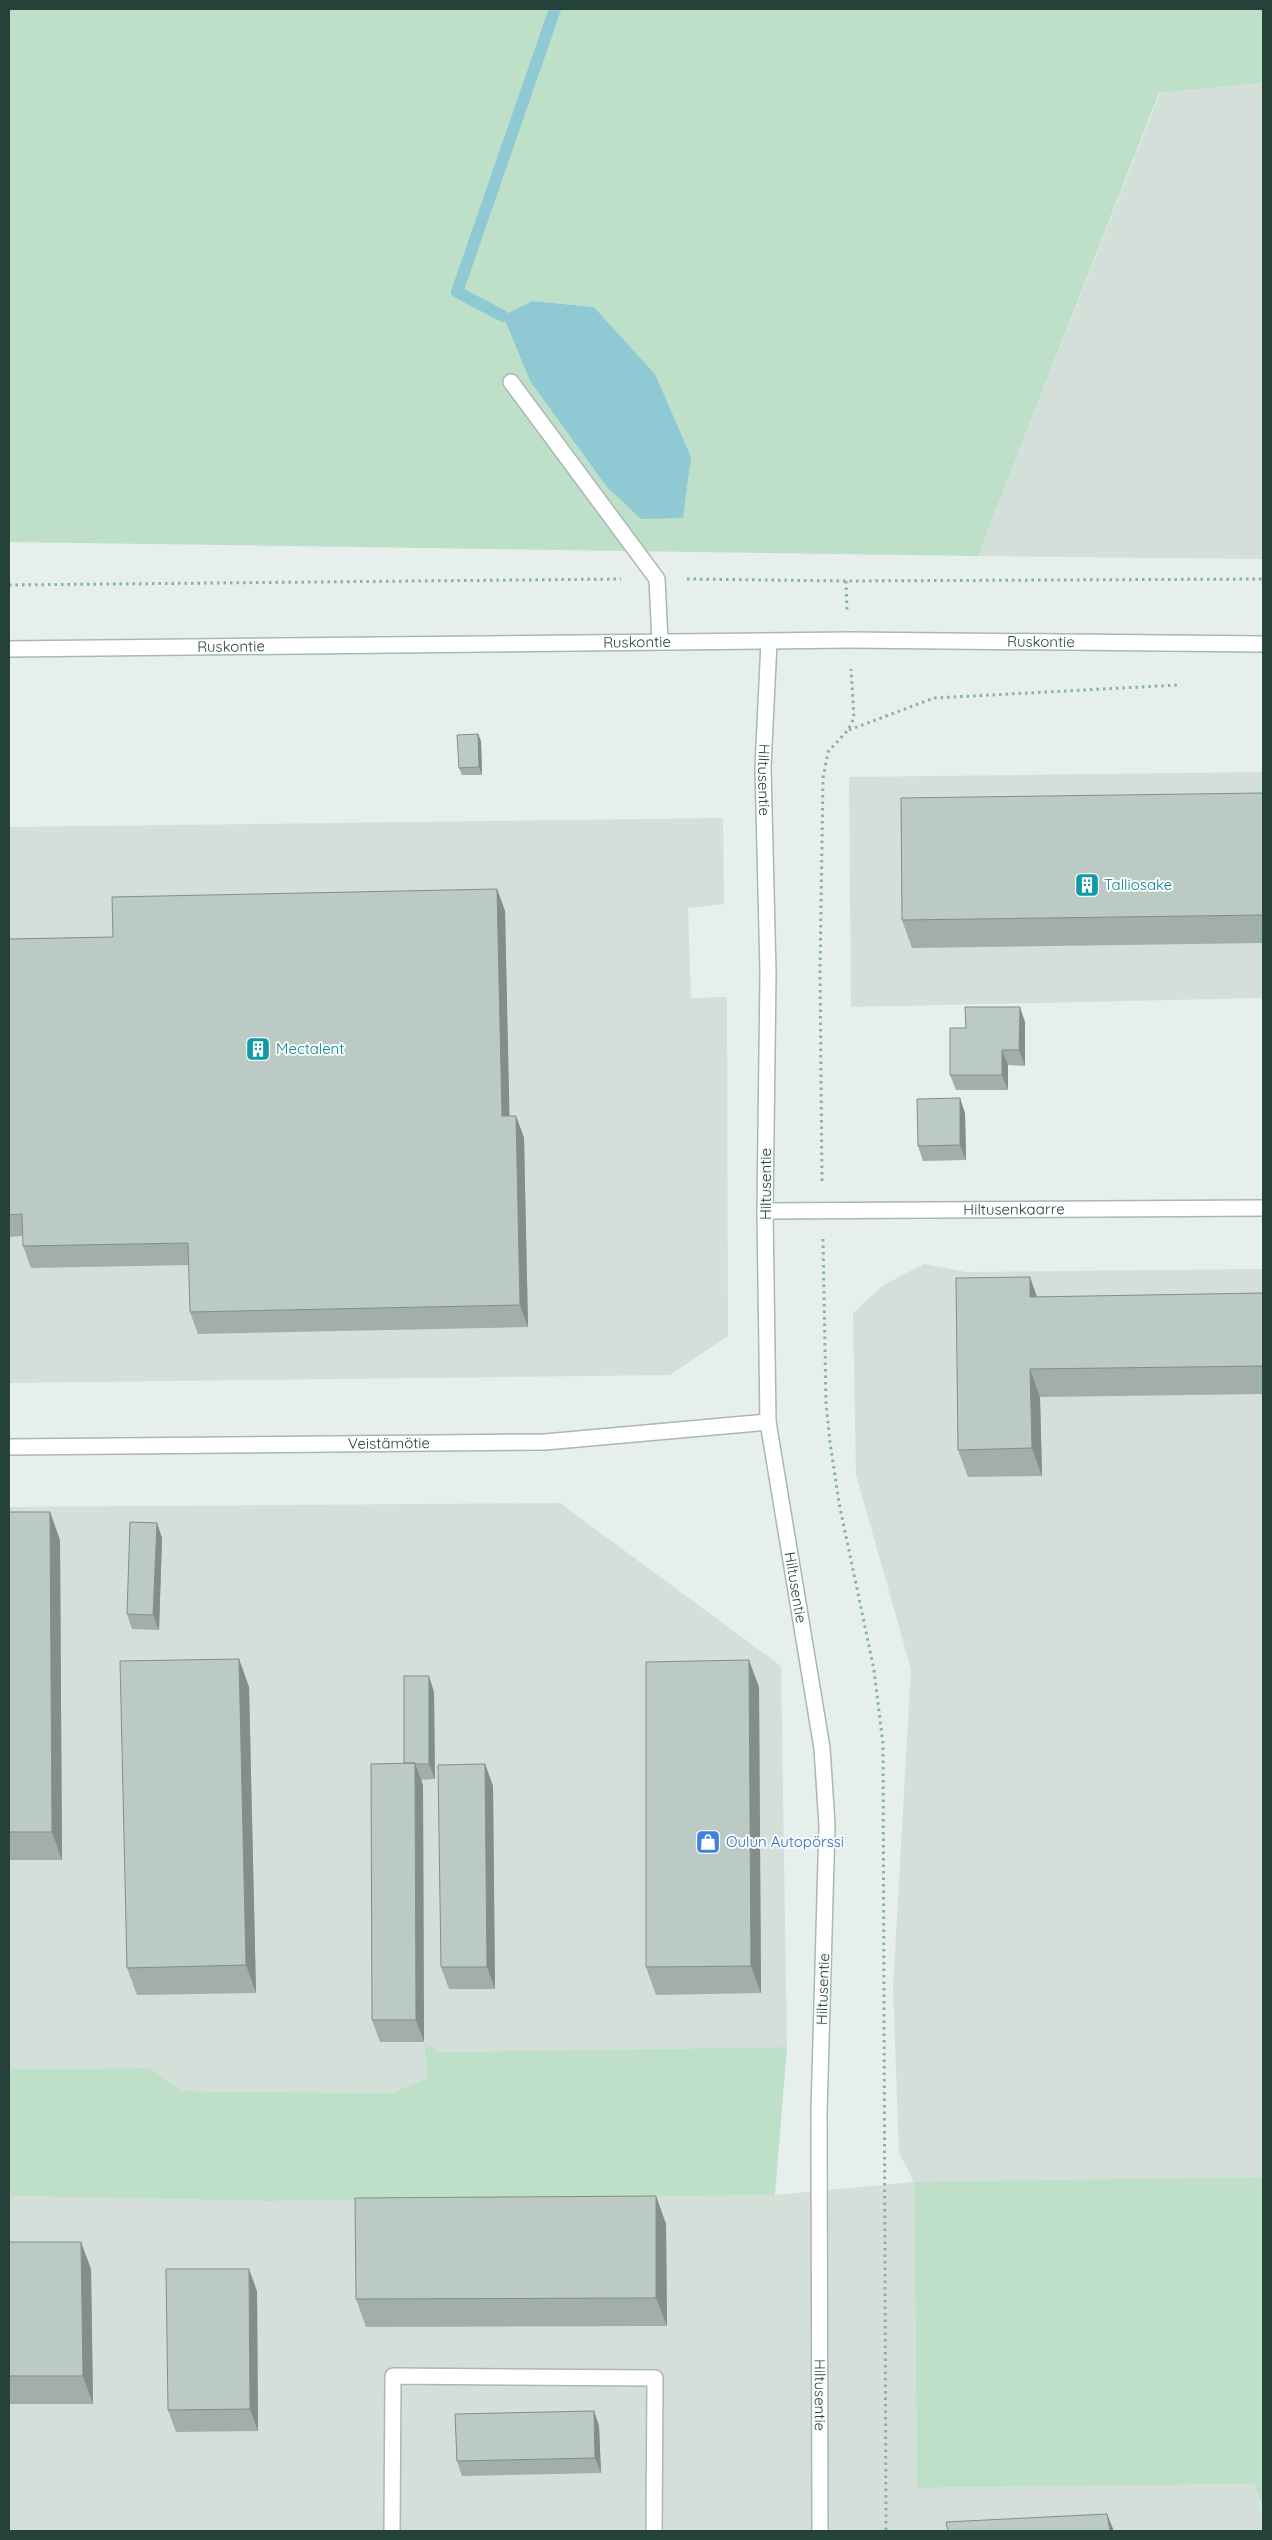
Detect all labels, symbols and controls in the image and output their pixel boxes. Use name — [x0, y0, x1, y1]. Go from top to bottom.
street label: Ruskontie — [603, 632, 671, 652]
street label: Ruskontie — [1007, 632, 1075, 651]
street label: Ruskontie — [197, 636, 265, 656]
street label: Hiltusentie — [754, 743, 774, 816]
building icon: Talliosake — [1074, 872, 1100, 898]
place label: Talliosake — [1104, 875, 1172, 894]
building icon: Mectalent — [245, 1036, 271, 1062]
place label: Mectalent — [276, 1039, 344, 1058]
street label: Hiltusentie — [756, 1148, 775, 1220]
street label: Hiltusenkaarre — [963, 1199, 1065, 1219]
street label: Veistämötie — [348, 1433, 430, 1453]
street label: Hiltusentie — [781, 1550, 811, 1625]
shop icon: Oulun Autopörssi — [695, 1829, 721, 1855]
place label: Oulun Autopörssi — [726, 1832, 844, 1851]
street label: Hiltusentie — [812, 1953, 833, 2025]
street label: Hiltusentie — [811, 2359, 830, 2431]

